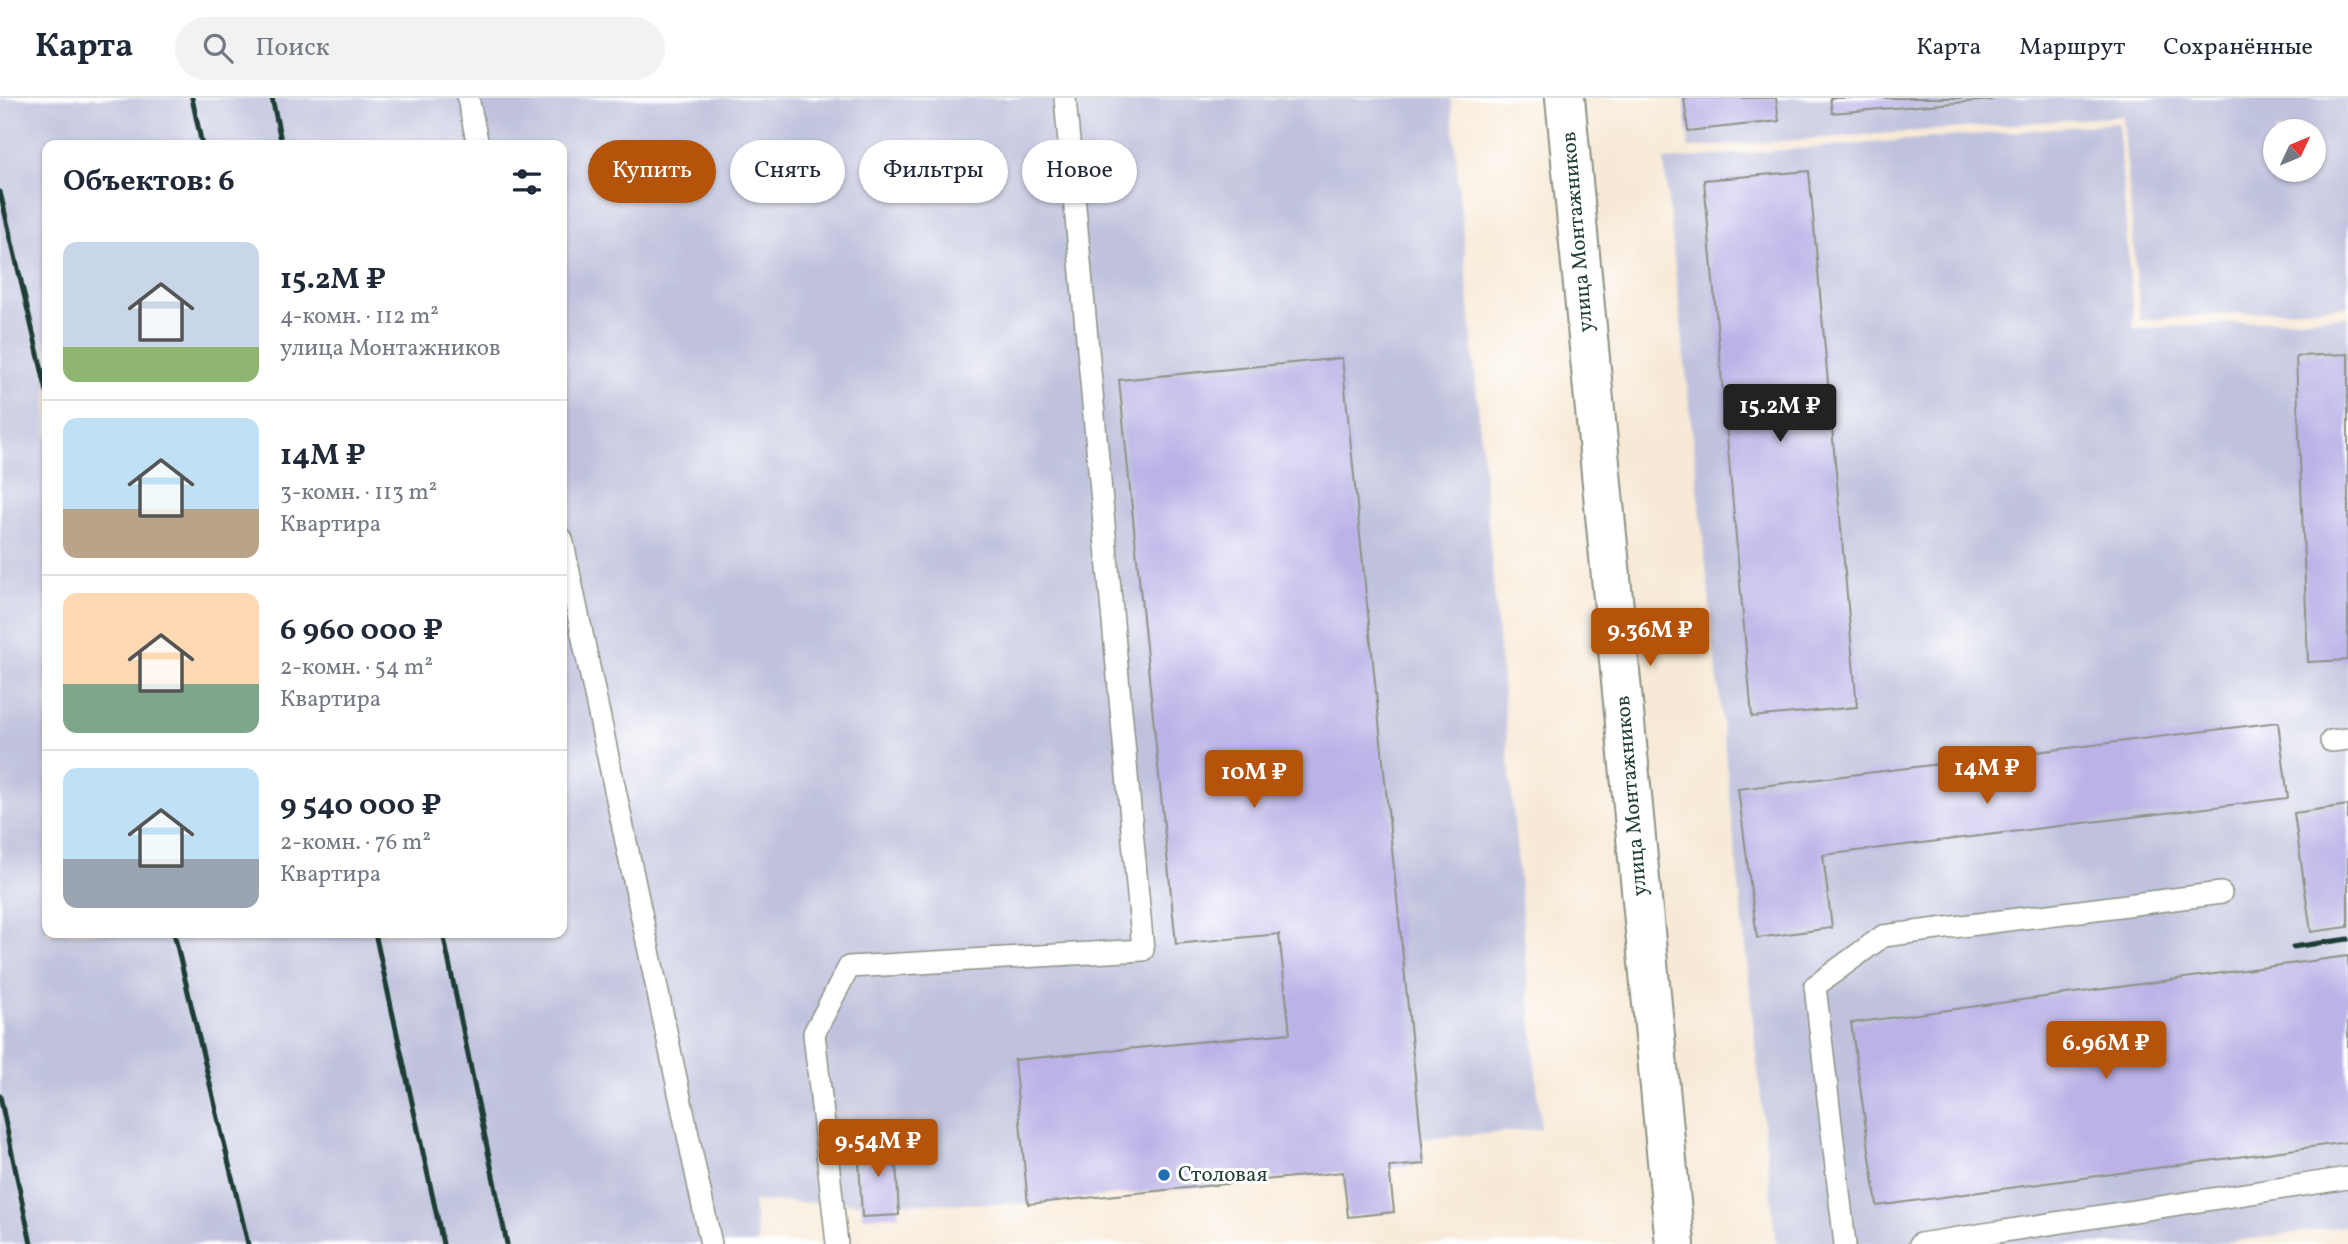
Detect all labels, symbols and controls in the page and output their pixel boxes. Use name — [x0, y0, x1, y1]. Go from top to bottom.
search box — [175, 17, 665, 80]
text: Карта — [35, 25, 133, 71]
icon: search — [199, 29, 237, 67]
text: Поиск — [255, 30, 330, 66]
text: Карта — [1916, 31, 1981, 65]
text: Маршрут — [2019, 31, 2125, 65]
text: Сохранённые — [2163, 31, 2313, 65]
north arrow — [2263, 119, 2326, 182]
map controls — [2263, 119, 2326, 182]
street label: улица Монтажников — [1555, 130, 1601, 334]
chip: Купить — [588, 140, 716, 203]
chip: Снять — [730, 140, 845, 203]
chip: Фильтры — [859, 140, 1008, 203]
chip: Новое — [1022, 140, 1137, 203]
text: Объектов: 6 — [63, 161, 235, 203]
icon: filters — [508, 163, 546, 201]
text: 15.2M ₽ — [280, 259, 386, 301]
icon: home — [119, 270, 203, 354]
text: 4-комн. · 112 m² — [280, 301, 439, 333]
text: улица Монтажников — [280, 333, 501, 365]
pin: 15.2M ₽ — [1715, 384, 1845, 444]
text: 15.2M ₽ — [1739, 391, 1821, 423]
text: 14M ₽ — [280, 435, 366, 477]
icon: home — [119, 446, 203, 530]
text: 3-комн. · 113 m² — [280, 477, 437, 509]
text: Квартира — [280, 509, 381, 541]
pin: 9.36M ₽ — [1585, 608, 1715, 668]
text: 6 960 000 ₽ — [280, 610, 443, 652]
text: 9.36M ₽ — [1607, 615, 1693, 647]
icon: home — [119, 621, 203, 705]
text: 2-комн. · 54 m² — [280, 652, 433, 684]
text: Квартира — [280, 684, 381, 716]
street label: улица Монтажников — [1609, 694, 1655, 898]
pin: 14M ₽ — [1938, 746, 2036, 806]
pin: 10M ₽ — [1205, 750, 1303, 810]
text: 14M ₽ — [1954, 753, 2020, 785]
text: 10M ₽ — [1221, 757, 1287, 789]
text: 9 540 000 ₽ — [280, 785, 442, 827]
icon: home — [119, 796, 203, 880]
text: 2-комн. · 76 m² — [280, 827, 431, 859]
text: Квартира — [280, 859, 381, 891]
pin: 6.96M ₽ — [2041, 1021, 2171, 1081]
text: 6.96M ₽ — [2062, 1028, 2150, 1060]
pin: 9.54M ₽ — [813, 1119, 943, 1179]
text: 9.54M ₽ — [835, 1126, 921, 1158]
place label: Столовая — [1178, 1161, 1267, 1190]
marker: Столовая — [1156, 1167, 1172, 1183]

